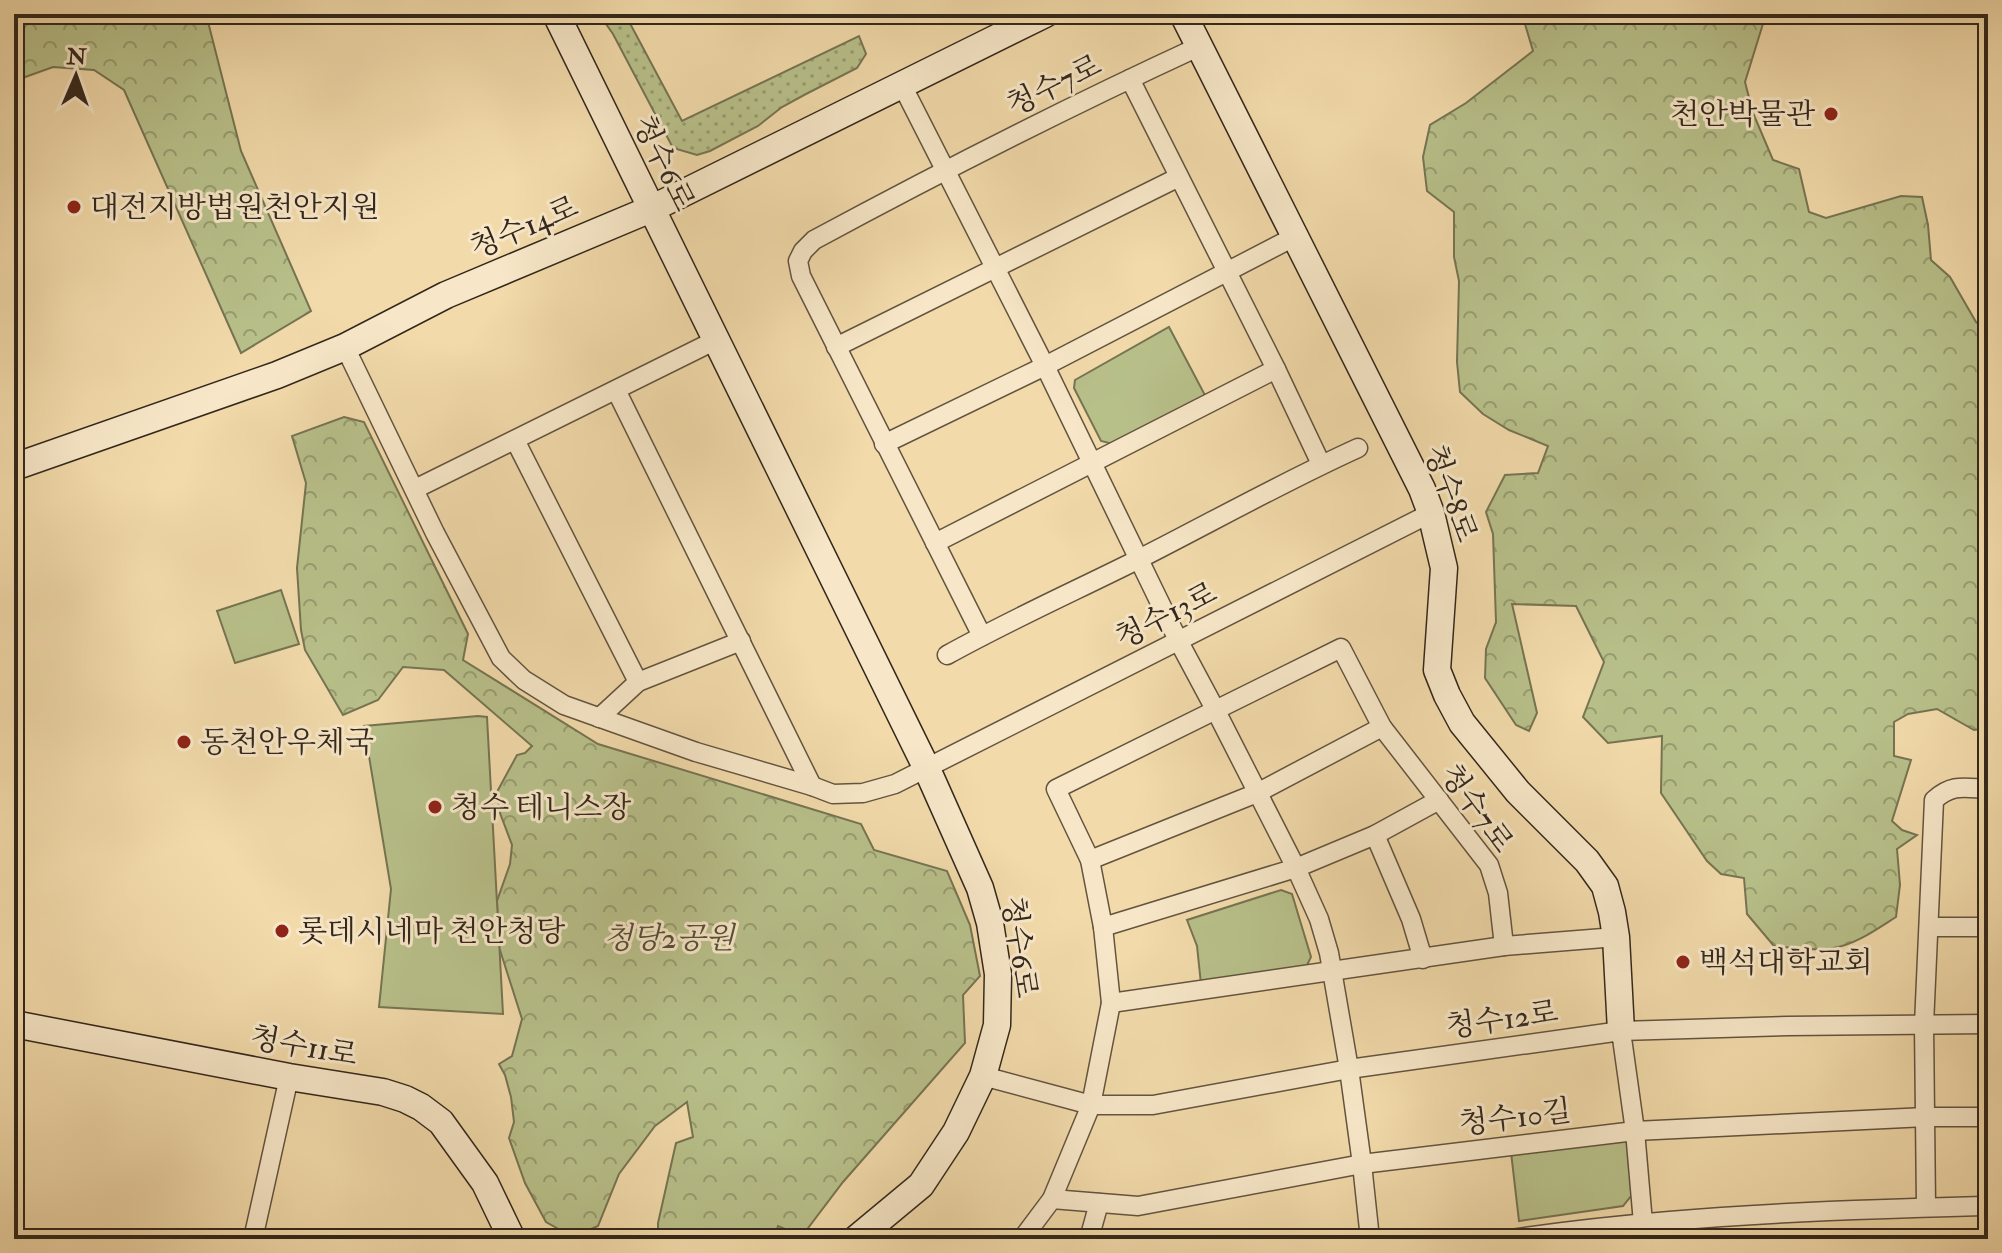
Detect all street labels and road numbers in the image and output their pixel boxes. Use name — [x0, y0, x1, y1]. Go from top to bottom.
street label: 청수7로 — [1001, 47, 1108, 124]
street label: 청수6로 — [625, 109, 703, 217]
street label: 청수14로 — [465, 188, 584, 267]
street label: 청수8로 — [1416, 439, 1485, 547]
street label: 청수13로 — [1109, 574, 1223, 657]
street label: 청수7로 — [1432, 757, 1521, 860]
street label: 청수6로 — [994, 894, 1045, 1000]
street label: 청수12로 — [1444, 993, 1561, 1046]
street label: 청수11로 — [247, 1019, 360, 1074]
street label: 청수10길 — [1457, 1092, 1573, 1143]

